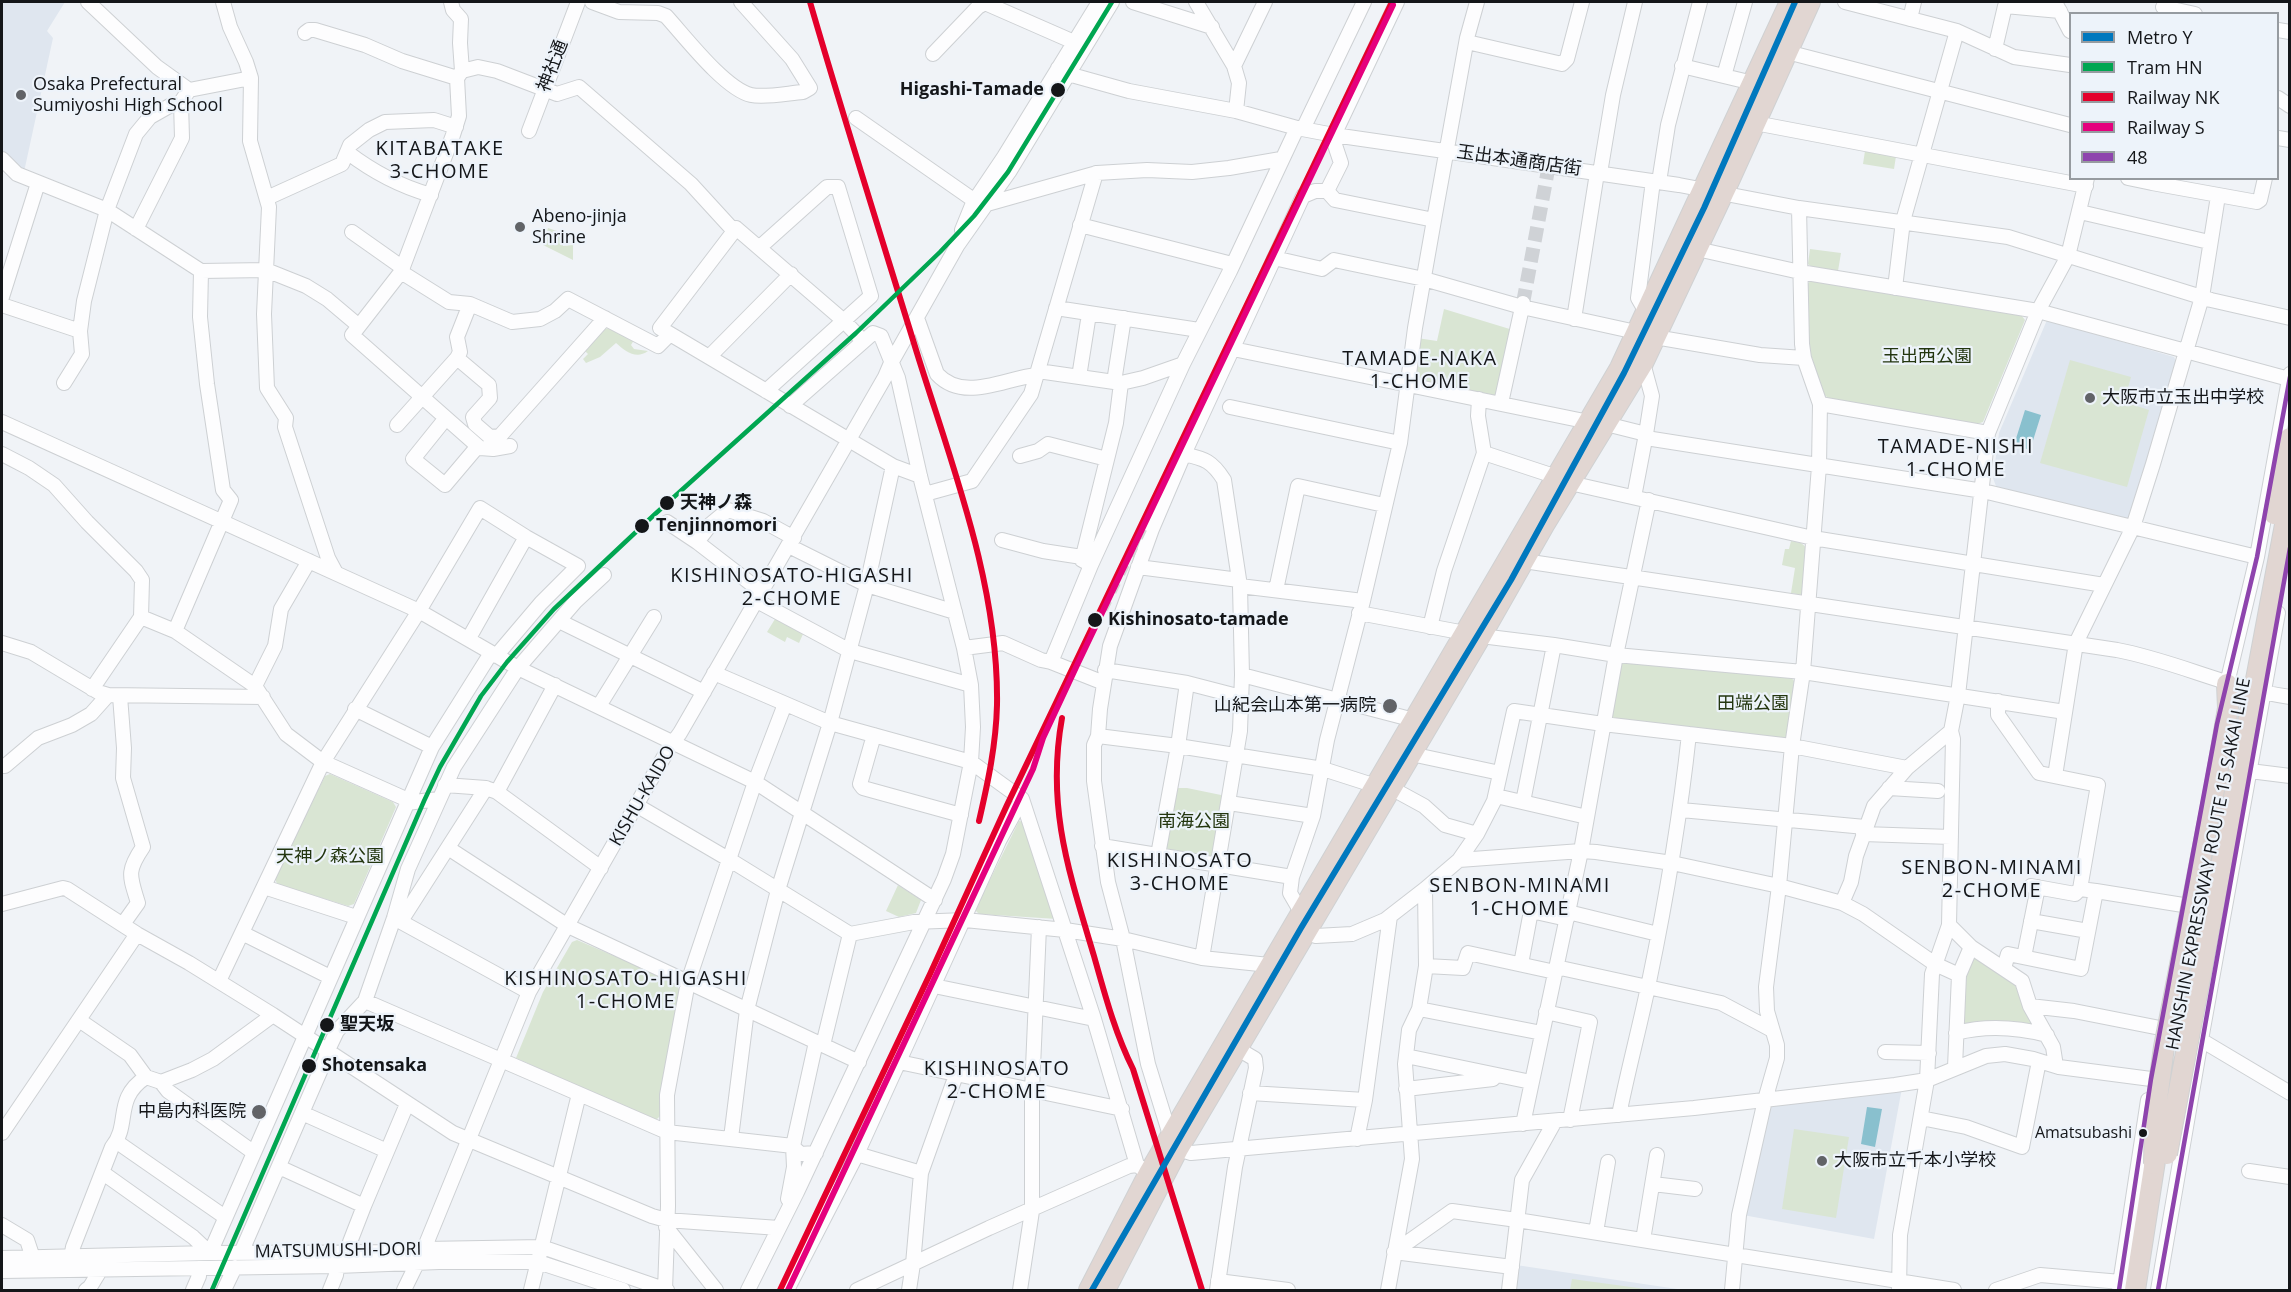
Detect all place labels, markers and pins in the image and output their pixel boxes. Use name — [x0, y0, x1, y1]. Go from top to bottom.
place label: Osaka Prefectural Sumiyoshi High School — [33, 74, 223, 116]
place label: Higashi-Tamade — [900, 79, 1044, 101]
marker: Higashi-Tamade — [1049, 81, 1067, 99]
marker: Osaka Prefectural Sumiyoshi High School — [14, 88, 28, 102]
place label: Abeno-jinja Shrine — [532, 206, 627, 248]
marker: Abeno-jinja Shrine — [513, 220, 527, 234]
place label: 大阪市立玉出中学校 — [2102, 387, 2264, 409]
marker: 大阪市立玉出中学校 — [2083, 391, 2097, 405]
place label: 天神ノ森 — [680, 492, 752, 514]
marker: 天神ノ森 — [658, 494, 676, 512]
place label: Tenjinnomori — [656, 515, 777, 537]
marker: Tenjinnomori — [633, 517, 651, 535]
place label: Kishinosato-tamade — [1108, 609, 1289, 631]
marker: Kishinosato-tamade — [1086, 611, 1104, 629]
place label: 山紀会山本第一病院 — [1214, 695, 1376, 717]
marker: 山紀会山本第一病院 — [1381, 697, 1399, 715]
place label: 聖天坂 — [340, 1014, 394, 1036]
marker: 聖天坂 — [318, 1016, 336, 1034]
place label: Shotensaka — [322, 1055, 427, 1077]
marker: Shotensaka — [300, 1057, 318, 1075]
place label: 中島内科医院 — [138, 1101, 246, 1123]
marker: 中島内科医院 — [250, 1103, 268, 1121]
place label: Amatsubashi — [2035, 1123, 2132, 1143]
marker: Amatsubashi — [2137, 1127, 2149, 1139]
place label: 大阪市立千本小学校 — [1834, 1150, 1996, 1172]
marker: 大阪市立千本小学校 — [1815, 1154, 1829, 1168]

